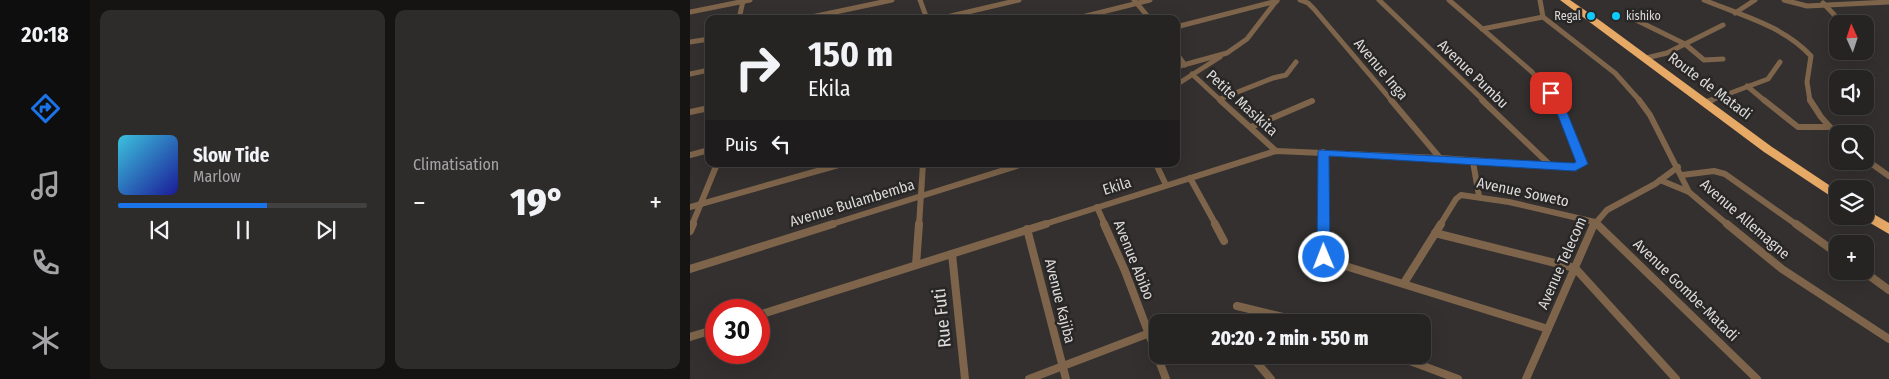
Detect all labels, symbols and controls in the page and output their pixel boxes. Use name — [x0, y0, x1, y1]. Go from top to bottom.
place label: Regal — [1554, 9, 1581, 23]
place label: kishiko — [1626, 9, 1661, 23]
marker: Regal — [1585, 10, 1597, 22]
marker: kishiko — [1610, 10, 1622, 22]
north arrow — [1829, 15, 1874, 60]
map controls — [1829, 15, 1874, 280]
text: 20:18 — [21, 21, 69, 48]
text: 150 m — [808, 33, 893, 75]
icon: right — [725, 35, 790, 100]
street label: Avenue Inga — [1350, 35, 1412, 103]
street label: Avenue Pumbu — [1434, 36, 1512, 112]
street label: Route de Matadi — [1665, 49, 1755, 123]
street label: Petite Masikita — [1202, 66, 1282, 140]
button: sound — [1829, 70, 1874, 115]
pin — [1530, 72, 1572, 114]
text: Ekila — [808, 75, 851, 102]
icon: arrive — [1537, 79, 1565, 107]
icon: directions — [28, 91, 63, 126]
button: search — [1829, 125, 1874, 170]
icon: left — [767, 130, 795, 158]
text: Puis — [725, 133, 757, 156]
text: Slow Tide — [193, 144, 269, 167]
text: Climatisation — [413, 155, 499, 174]
text: Marlow — [193, 167, 241, 186]
icon: music — [28, 168, 63, 203]
street label: Ekila — [1100, 173, 1134, 199]
street label: Avenue Soweto — [1475, 173, 1571, 211]
street label: Avenue Bulambemba — [787, 175, 917, 231]
street label: Avenue Allemagne — [1697, 175, 1793, 263]
text: 19° — [510, 179, 565, 225]
button: layers — [1829, 180, 1874, 225]
text: − — [413, 186, 426, 219]
text: + — [649, 186, 662, 219]
street label: Avenue Telecom — [1534, 214, 1590, 312]
icon: previous — [146, 216, 174, 244]
icon: pause — [229, 216, 257, 244]
icon: next — [312, 216, 340, 244]
street label: Avenue Abibo — [1110, 218, 1158, 302]
position arrow — [1297, 230, 1349, 282]
street label: Avenue Gombe-Matadi — [1630, 235, 1742, 345]
button: + — [1829, 235, 1874, 280]
icon: phone — [28, 245, 63, 280]
street label: Avenue Kajiba — [1041, 257, 1079, 345]
street label: Rue Futi — [928, 287, 956, 349]
speed limit sign: 30 — [705, 299, 770, 364]
icon: climate — [28, 323, 63, 358]
text: 20:20 · 2 min · 550 m — [1211, 327, 1369, 350]

